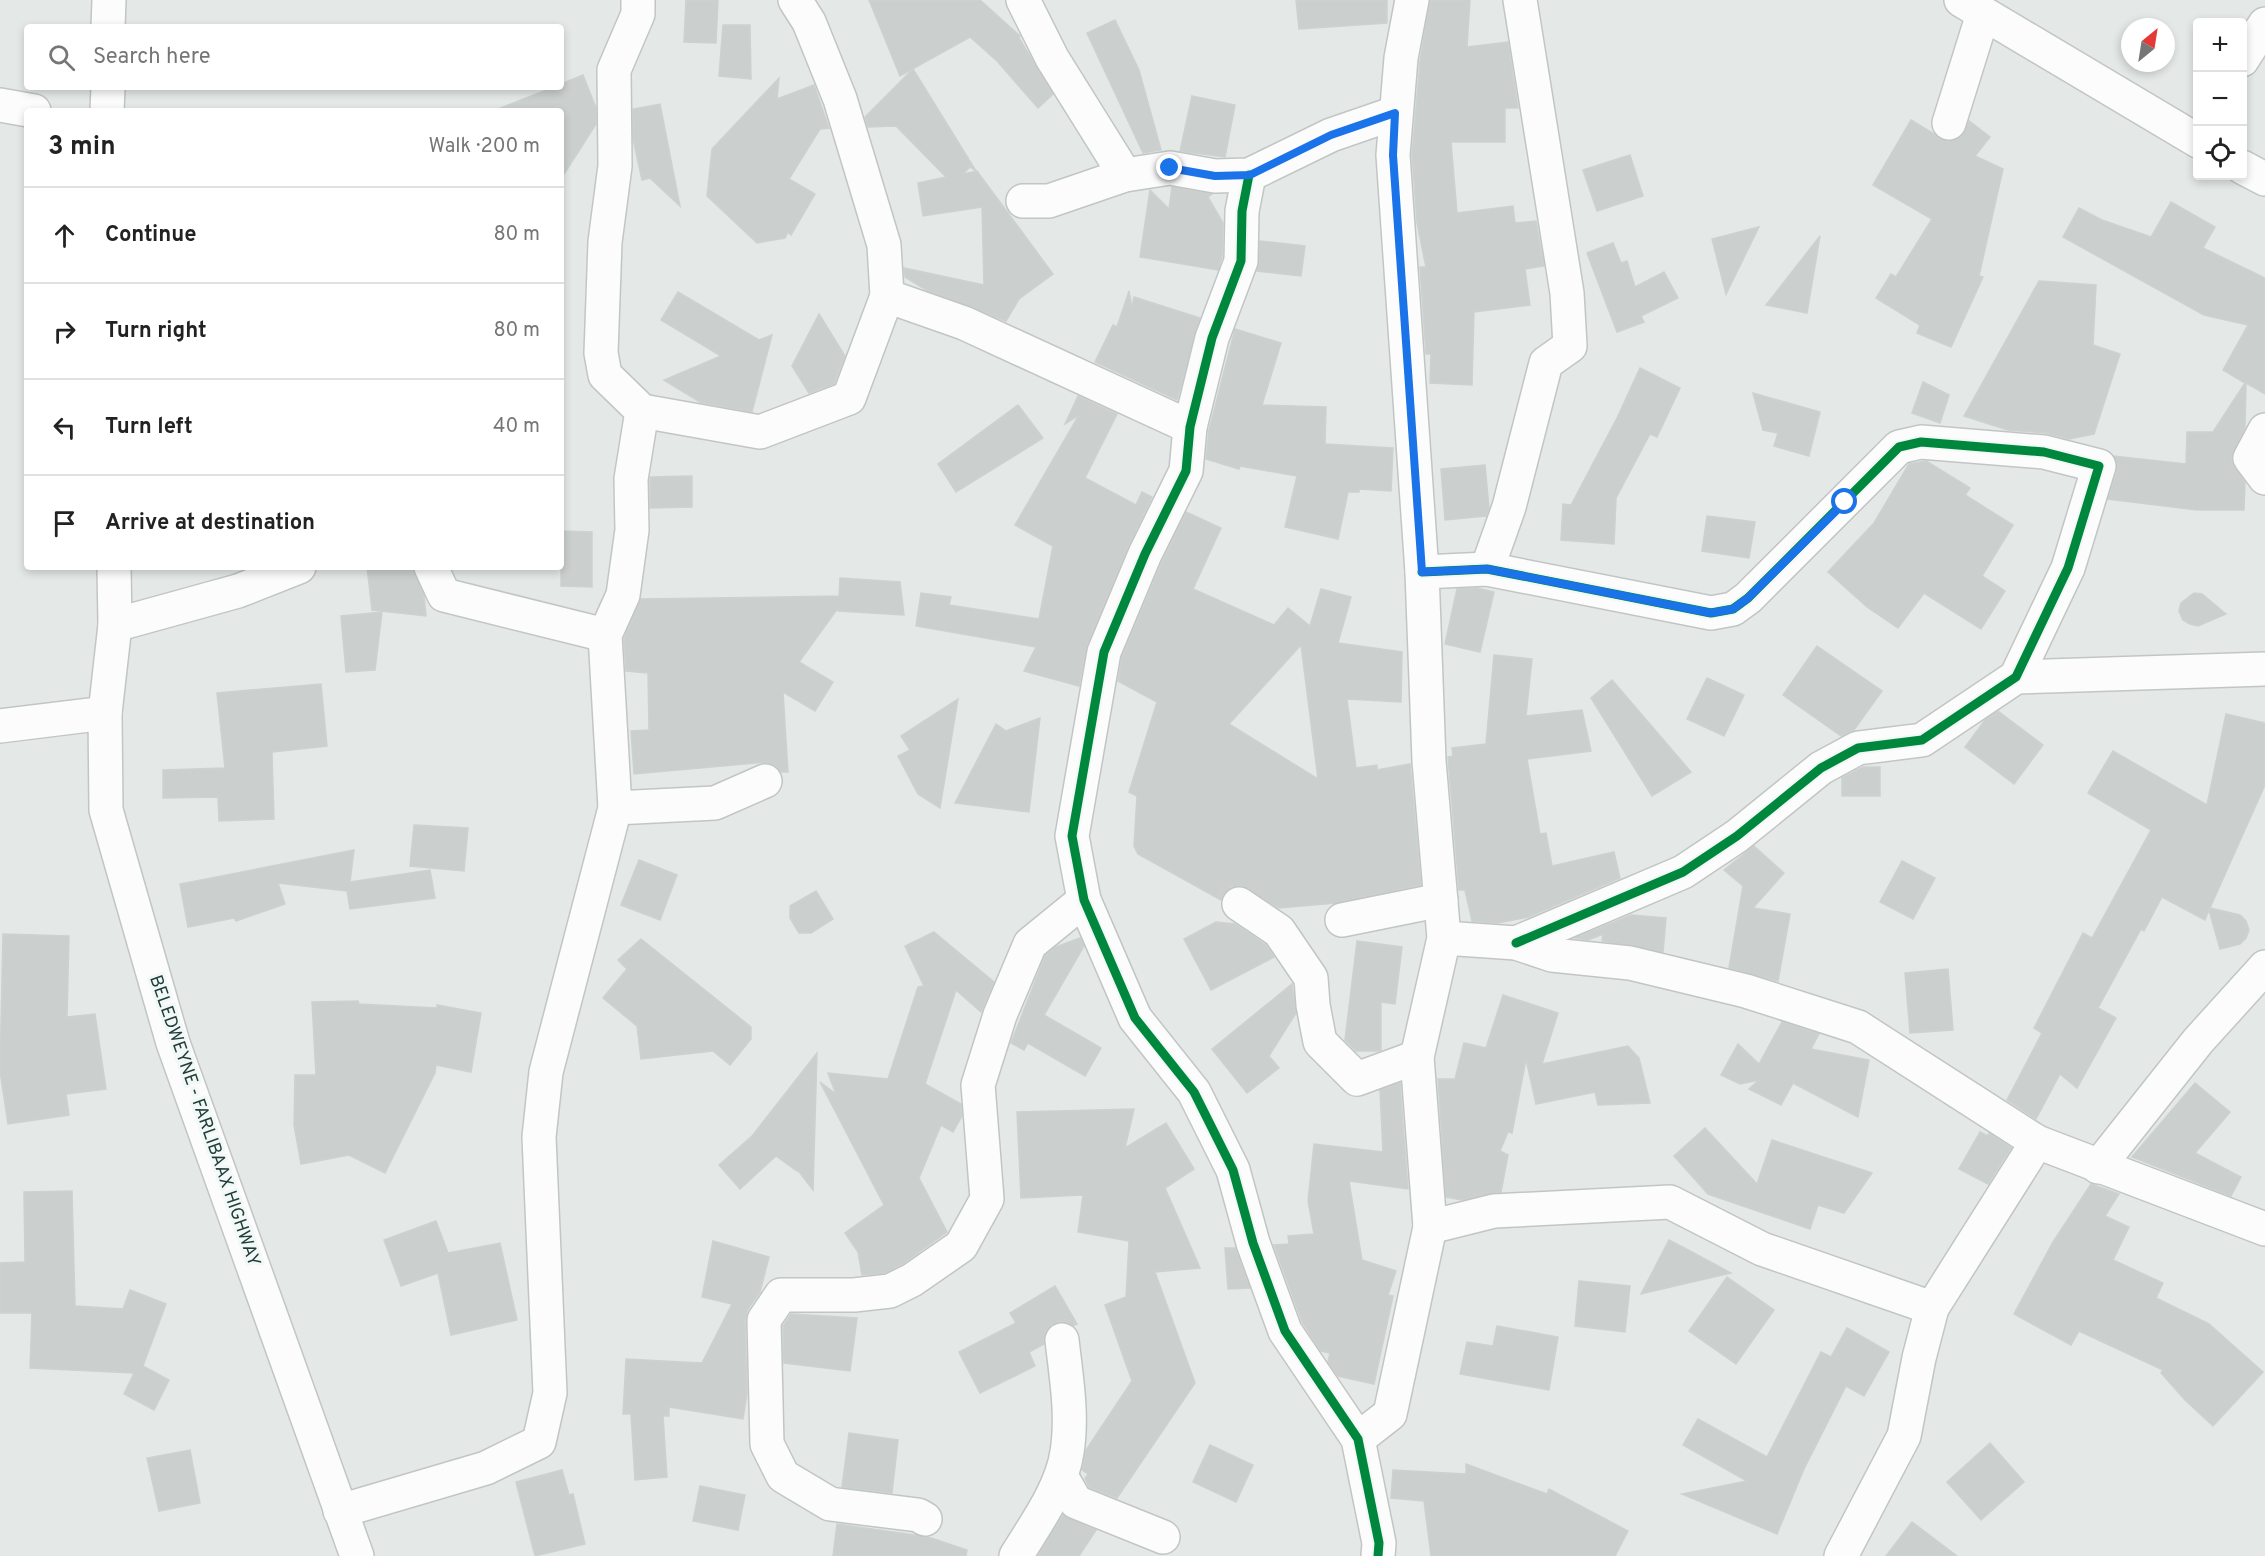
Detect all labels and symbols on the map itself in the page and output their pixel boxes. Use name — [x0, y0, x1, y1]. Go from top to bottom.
north arrow — [2121, 18, 2175, 72]
route end — [1156, 154, 1182, 180]
route start — [1831, 488, 1857, 514]
street label: BELEDWEYNE - FARLIBAAX HIGHWAY — [143, 972, 265, 1270]

